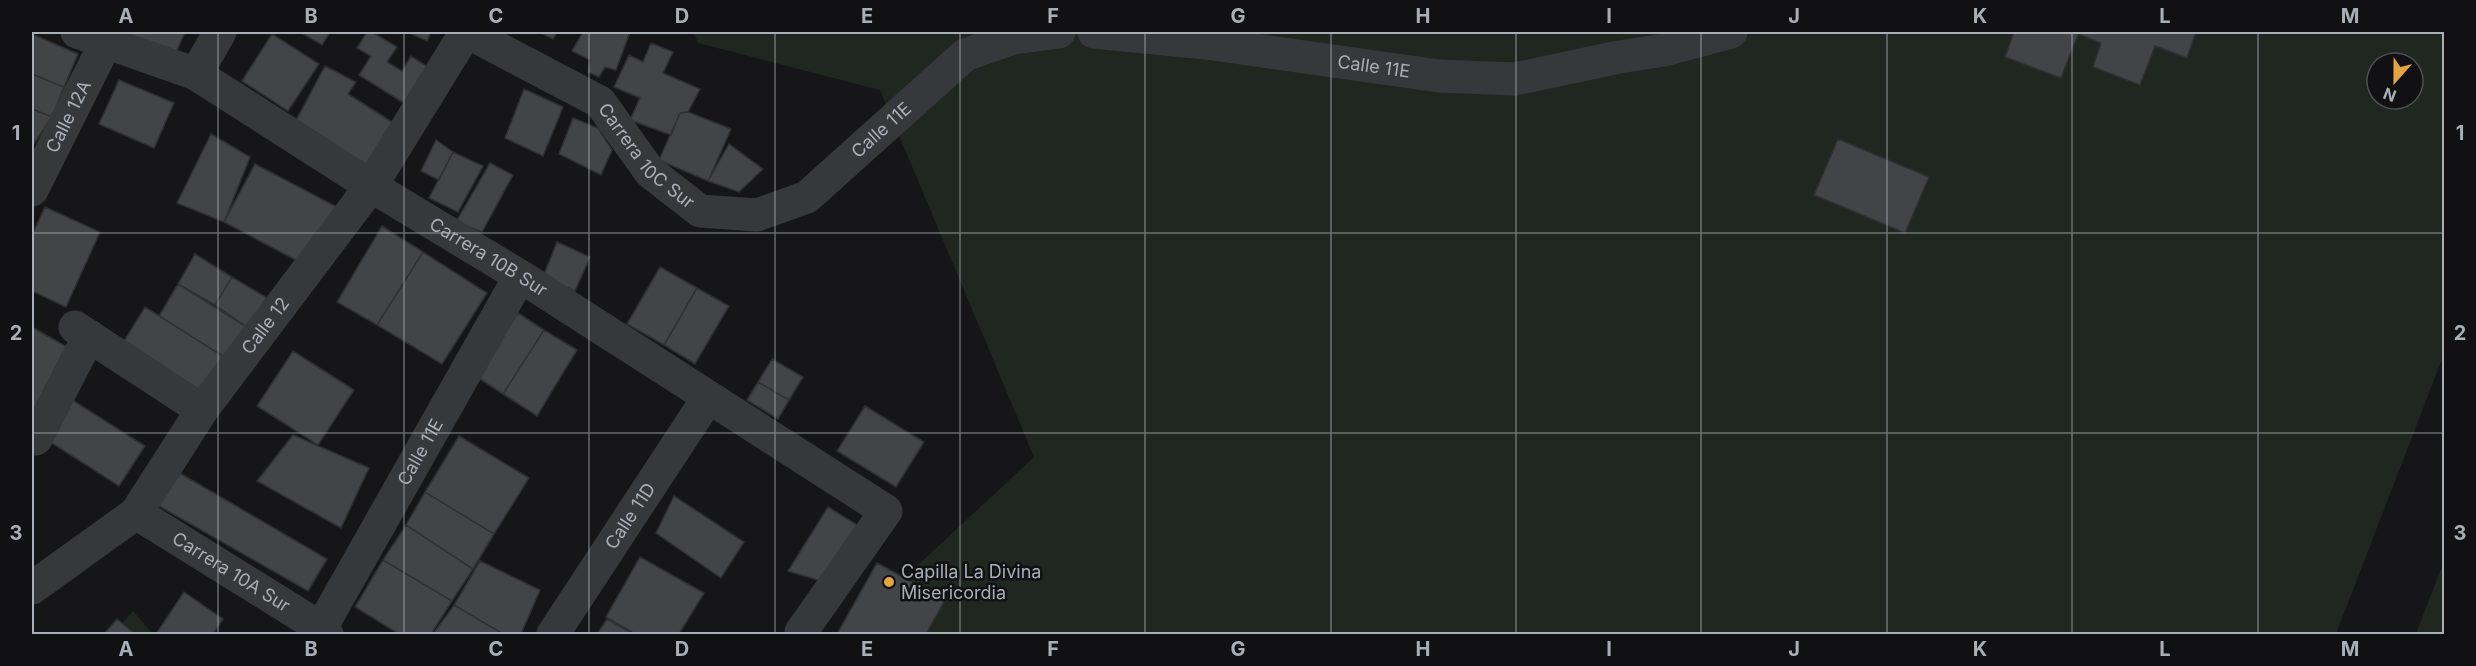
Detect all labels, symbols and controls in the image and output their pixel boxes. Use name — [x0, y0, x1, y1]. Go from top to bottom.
text: A — [119, 4, 134, 28]
text: B — [304, 4, 318, 28]
text: C — [489, 4, 503, 28]
text: D — [675, 4, 689, 28]
text: E — [861, 4, 873, 28]
text: F — [1047, 4, 1059, 28]
text: G — [1230, 4, 1246, 28]
text: H — [1416, 4, 1430, 28]
text: I — [1606, 4, 1612, 28]
text: J — [1788, 4, 1800, 28]
text: K — [1973, 4, 1987, 28]
text: L — [2159, 4, 2171, 28]
text: M — [2341, 4, 2359, 28]
street label: Calle 11E — [1336, 51, 1411, 82]
north arrow — [2365, 51, 2425, 111]
street label: Calle 12A — [41, 77, 95, 156]
text: N — [2380, 83, 2399, 107]
street label: Calle 11E — [847, 98, 915, 162]
street label: Carrera 10C Sur — [594, 99, 699, 213]
text: 1 — [12, 121, 20, 145]
text: 1 — [2456, 121, 2464, 145]
street label: Carrera 10B Sur — [426, 213, 551, 301]
street label: Calle 12 — [237, 293, 293, 358]
text: 2 — [10, 321, 22, 345]
text: 2 — [2454, 321, 2466, 345]
street label: Calle 11E — [393, 415, 447, 489]
street label: Calle 11D — [601, 479, 659, 553]
text: 3 — [10, 521, 22, 545]
text: 3 — [2454, 521, 2466, 545]
street label: Carrera 10A Sur — [169, 527, 294, 616]
place label: Capilla La Divina Misericordia — [901, 561, 1041, 603]
marker: Capilla La Divina Misericordia — [882, 575, 896, 589]
text: A — [119, 637, 134, 661]
text: B — [304, 637, 318, 661]
text: C — [489, 637, 503, 661]
text: D — [675, 637, 689, 661]
text: E — [861, 637, 873, 661]
text: F — [1047, 637, 1059, 661]
text: G — [1230, 637, 1246, 661]
text: H — [1416, 637, 1430, 661]
text: I — [1606, 637, 1612, 661]
text: J — [1788, 637, 1800, 661]
text: K — [1973, 637, 1987, 661]
text: L — [2159, 637, 2171, 661]
text: M — [2341, 637, 2359, 661]

